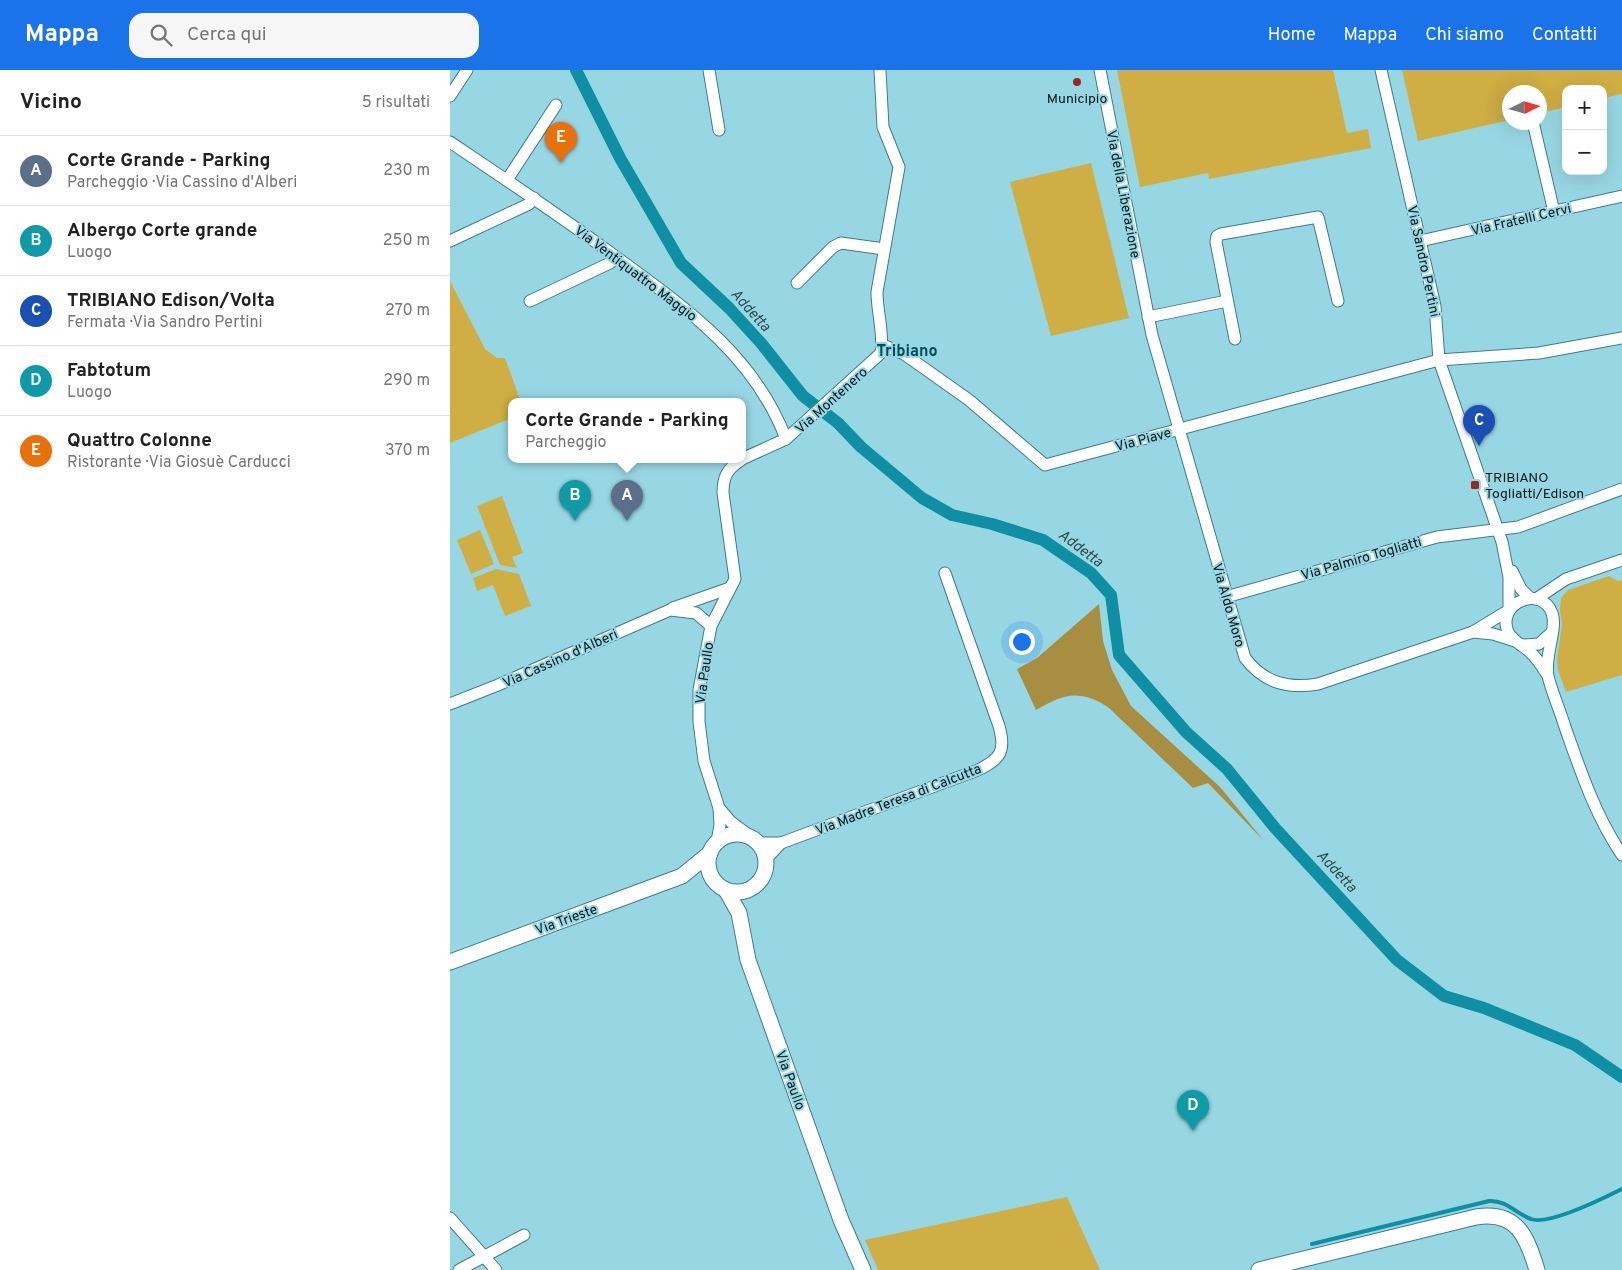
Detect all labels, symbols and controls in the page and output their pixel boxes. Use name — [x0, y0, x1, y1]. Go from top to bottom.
search box — [129, 13, 479, 58]
text: Mappa — [25, 20, 99, 50]
icon: search — [147, 21, 175, 49]
text: Cerca qui — [187, 23, 267, 47]
text: Home — [1268, 24, 1316, 47]
text: Mappa — [1344, 24, 1397, 47]
text: Chi siamo — [1425, 24, 1504, 47]
text: Contatti — [1532, 24, 1597, 47]
marker: Municipio — [1071, 76, 1083, 88]
north arrow — [1502, 85, 1547, 130]
map controls — [1562, 85, 1607, 175]
button: + — [1562, 85, 1607, 130]
text: Vicino — [20, 89, 82, 116]
place label: Municipio — [1047, 91, 1107, 108]
text: 5 risultati — [362, 93, 430, 113]
pin: E — [545, 122, 577, 163]
street label: Via della Liberazione — [1102, 129, 1143, 260]
button: − — [1562, 130, 1607, 175]
text: Corte Grande - Parking — [67, 149, 270, 173]
text: A — [30, 161, 42, 181]
text: 230 m — [383, 161, 430, 181]
text: Parcheggio · Via Cassino d'Alberi — [67, 173, 297, 193]
street label: Via Fratelli Cervi — [1470, 201, 1573, 240]
street label: Via Sandro Pertini — [1402, 204, 1443, 319]
text: Albergo Corte grande — [67, 219, 257, 243]
street label: Via Ventiquattro Maggio — [570, 223, 700, 326]
text: B — [30, 231, 42, 251]
text: 250 m — [383, 231, 430, 251]
text: Luogo — [67, 243, 112, 263]
water label: Addetta — [726, 286, 774, 337]
text: TRIBIANO Edison/Volta — [67, 289, 275, 313]
text: C — [31, 301, 41, 321]
text: 270 m — [385, 301, 430, 321]
text: Fermata · Via Sandro Pertini — [67, 313, 262, 333]
district label: Tribiano — [876, 342, 938, 362]
text: Fabtotum — [67, 359, 151, 383]
street label: Via Montenero — [792, 364, 872, 438]
text: D — [30, 371, 42, 391]
text: 290 m — [383, 371, 430, 391]
text: Luogo — [67, 383, 112, 403]
popup — [508, 398, 746, 463]
pin: C — [1463, 405, 1495, 446]
text: Corte Grande - Parking — [525, 409, 729, 433]
street label: Via Piave — [1113, 425, 1173, 456]
text: Quattro Colonne — [67, 429, 212, 453]
text: Parcheggio — [525, 433, 607, 453]
text: E — [31, 441, 41, 461]
text: 370 m — [385, 441, 430, 461]
text: Ristorante · Via Giosuè Carducci — [67, 453, 291, 473]
place label: TRIBIANO Togliatti/Edison — [1485, 470, 1584, 503]
marker: TRIBIANO Togliatti/Edison — [1469, 479, 1481, 491]
pin: B — [559, 480, 591, 521]
pin: A — [611, 480, 643, 521]
water label: Addetta — [1054, 526, 1106, 572]
street label: Via Palmiro Togliatti — [1299, 534, 1424, 585]
street label: Via Aldo Moro — [1207, 561, 1248, 650]
street label: Via Cassino d'Alberi — [500, 626, 621, 692]
your location — [1009, 629, 1035, 655]
street label: Via Paullo — [693, 641, 718, 705]
street label: Via Madre Teresa di Calcutta — [813, 761, 984, 840]
water label: Addetta — [1312, 847, 1360, 897]
street label: Via Trieste — [533, 901, 600, 940]
street label: Via Paullo — [771, 1048, 808, 1113]
pin: D — [1177, 1090, 1209, 1131]

